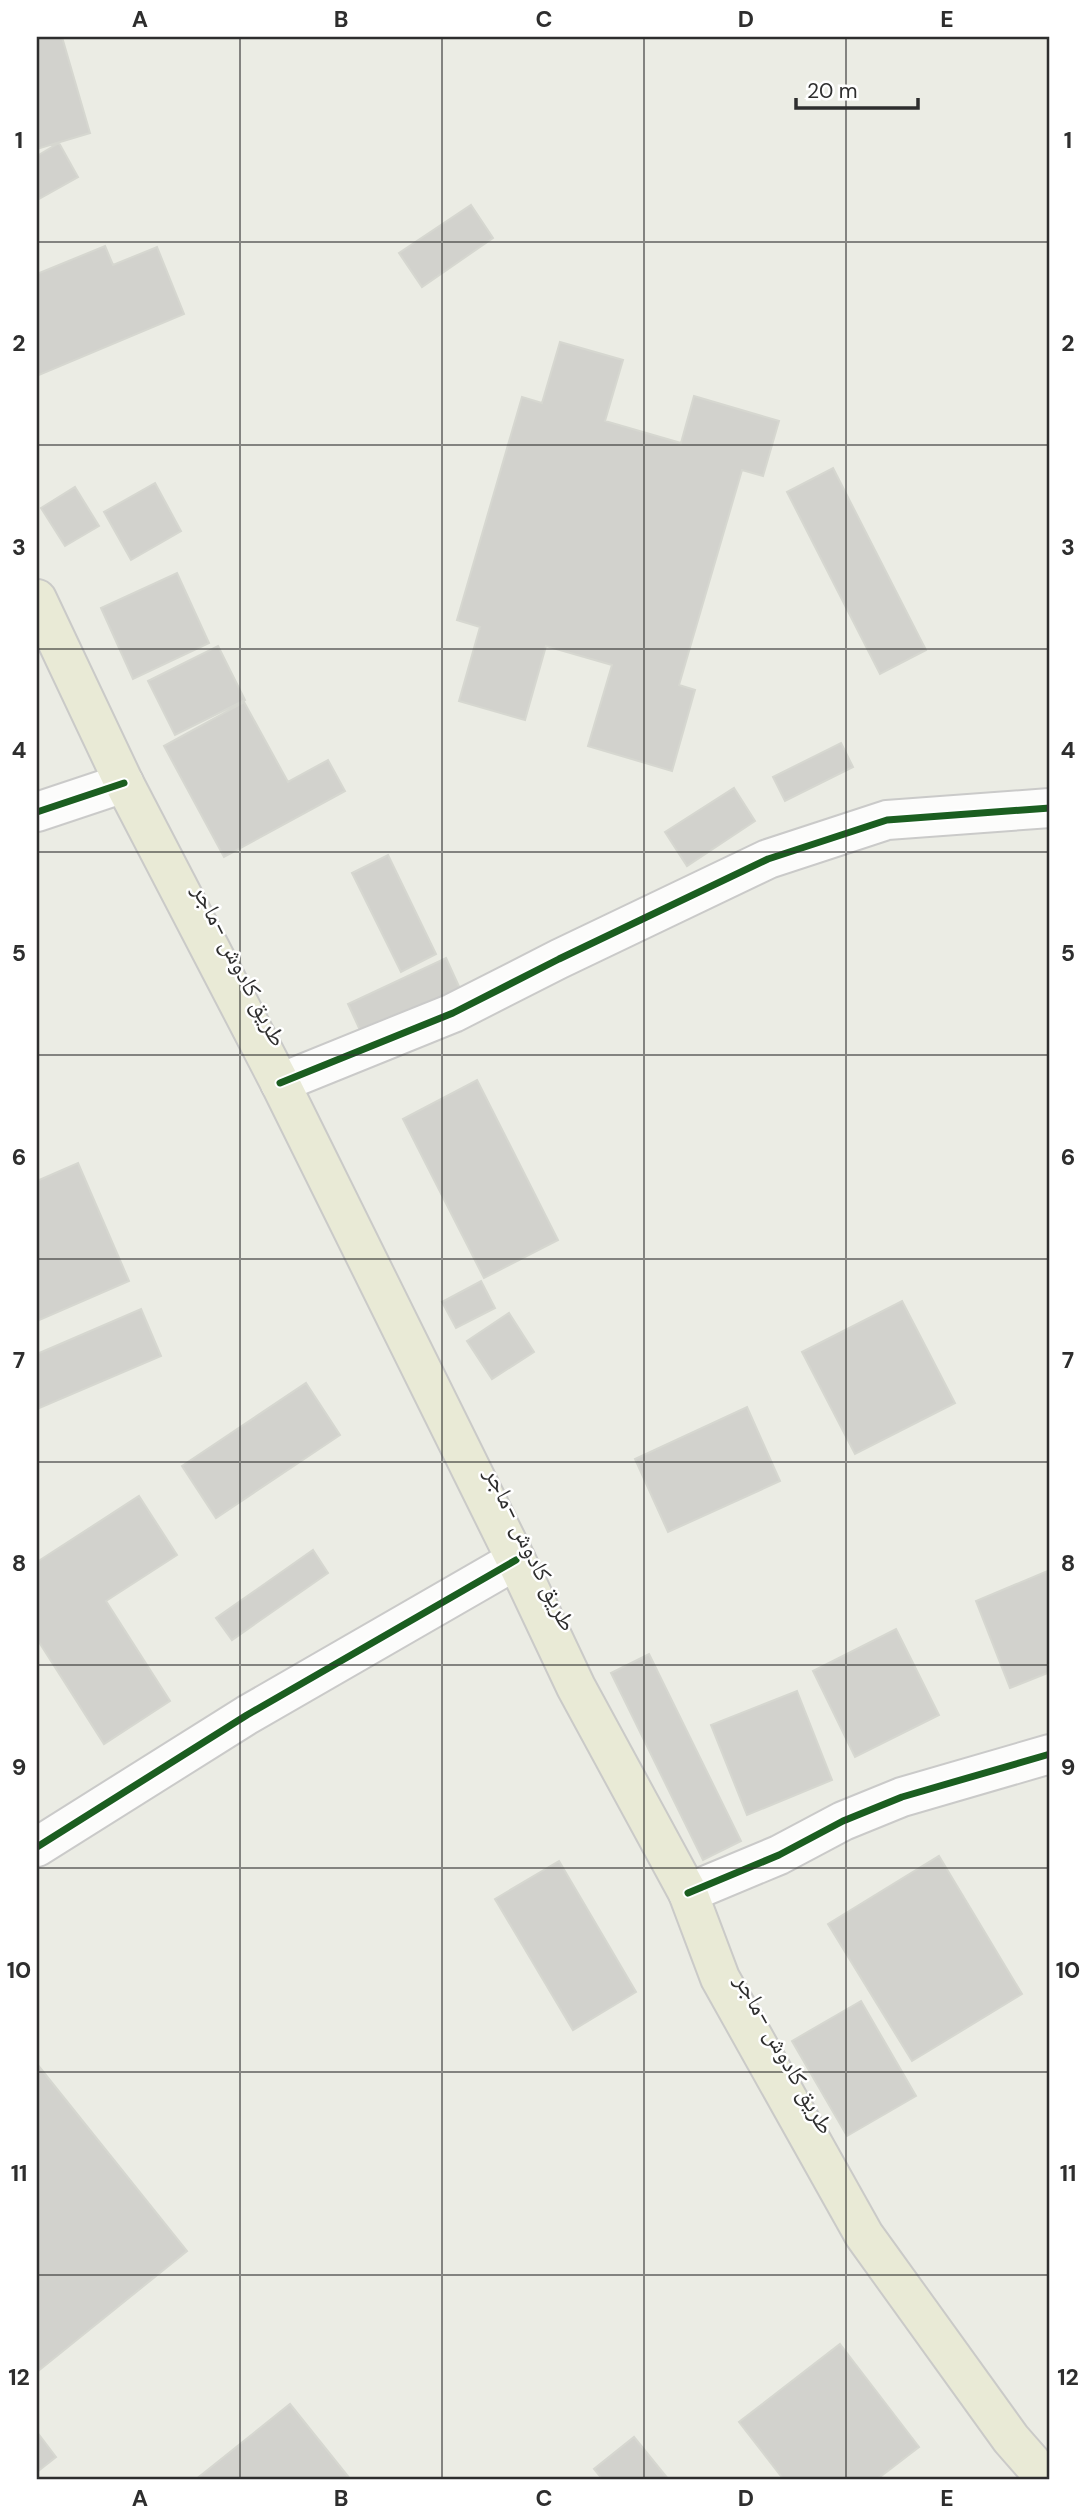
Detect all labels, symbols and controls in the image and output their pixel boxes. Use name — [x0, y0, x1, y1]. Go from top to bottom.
text: A — [132, 4, 148, 34]
text: B — [334, 4, 348, 34]
text: C — [536, 4, 552, 34]
text: D — [738, 4, 754, 34]
text: E — [940, 4, 954, 34]
scale bar — [796, 66, 919, 110]
text: 20 m — [807, 77, 858, 105]
text: 1 — [15, 125, 23, 155]
text: 1 — [1064, 125, 1072, 155]
text: 2 — [12, 328, 26, 358]
text: 2 — [1061, 328, 1075, 358]
text: 3 — [12, 532, 26, 562]
text: 3 — [1061, 532, 1075, 562]
text: 4 — [12, 735, 27, 765]
text: 4 — [1061, 735, 1076, 765]
street label: طريق كادوش -ماجر — [185, 878, 294, 1052]
text: 5 — [12, 938, 26, 968]
text: 5 — [1061, 938, 1075, 968]
text: 6 — [12, 1142, 26, 1172]
text: 6 — [1061, 1142, 1075, 1172]
text: 7 — [13, 1345, 25, 1375]
text: 7 — [1062, 1345, 1074, 1375]
street label: طريق كادوش -ماجر — [478, 1461, 584, 1636]
text: 8 — [12, 1548, 26, 1578]
text: 8 — [1061, 1548, 1075, 1578]
text: 9 — [12, 1752, 26, 1782]
text: 9 — [1061, 1752, 1075, 1782]
text: 10 — [7, 1955, 31, 1985]
text: 10 — [1056, 1955, 1080, 1985]
street label: طريق كادوش -ماجر — [728, 1968, 842, 2140]
text: 11 — [11, 2158, 27, 2188]
text: 11 — [1060, 2158, 1076, 2188]
text: 12 — [8, 2362, 30, 2392]
text: 12 — [1057, 2362, 1079, 2392]
text: A — [132, 2483, 148, 2513]
text: B — [334, 2483, 348, 2513]
text: C — [536, 2483, 552, 2513]
text: D — [738, 2483, 754, 2513]
text: E — [940, 2483, 954, 2513]

